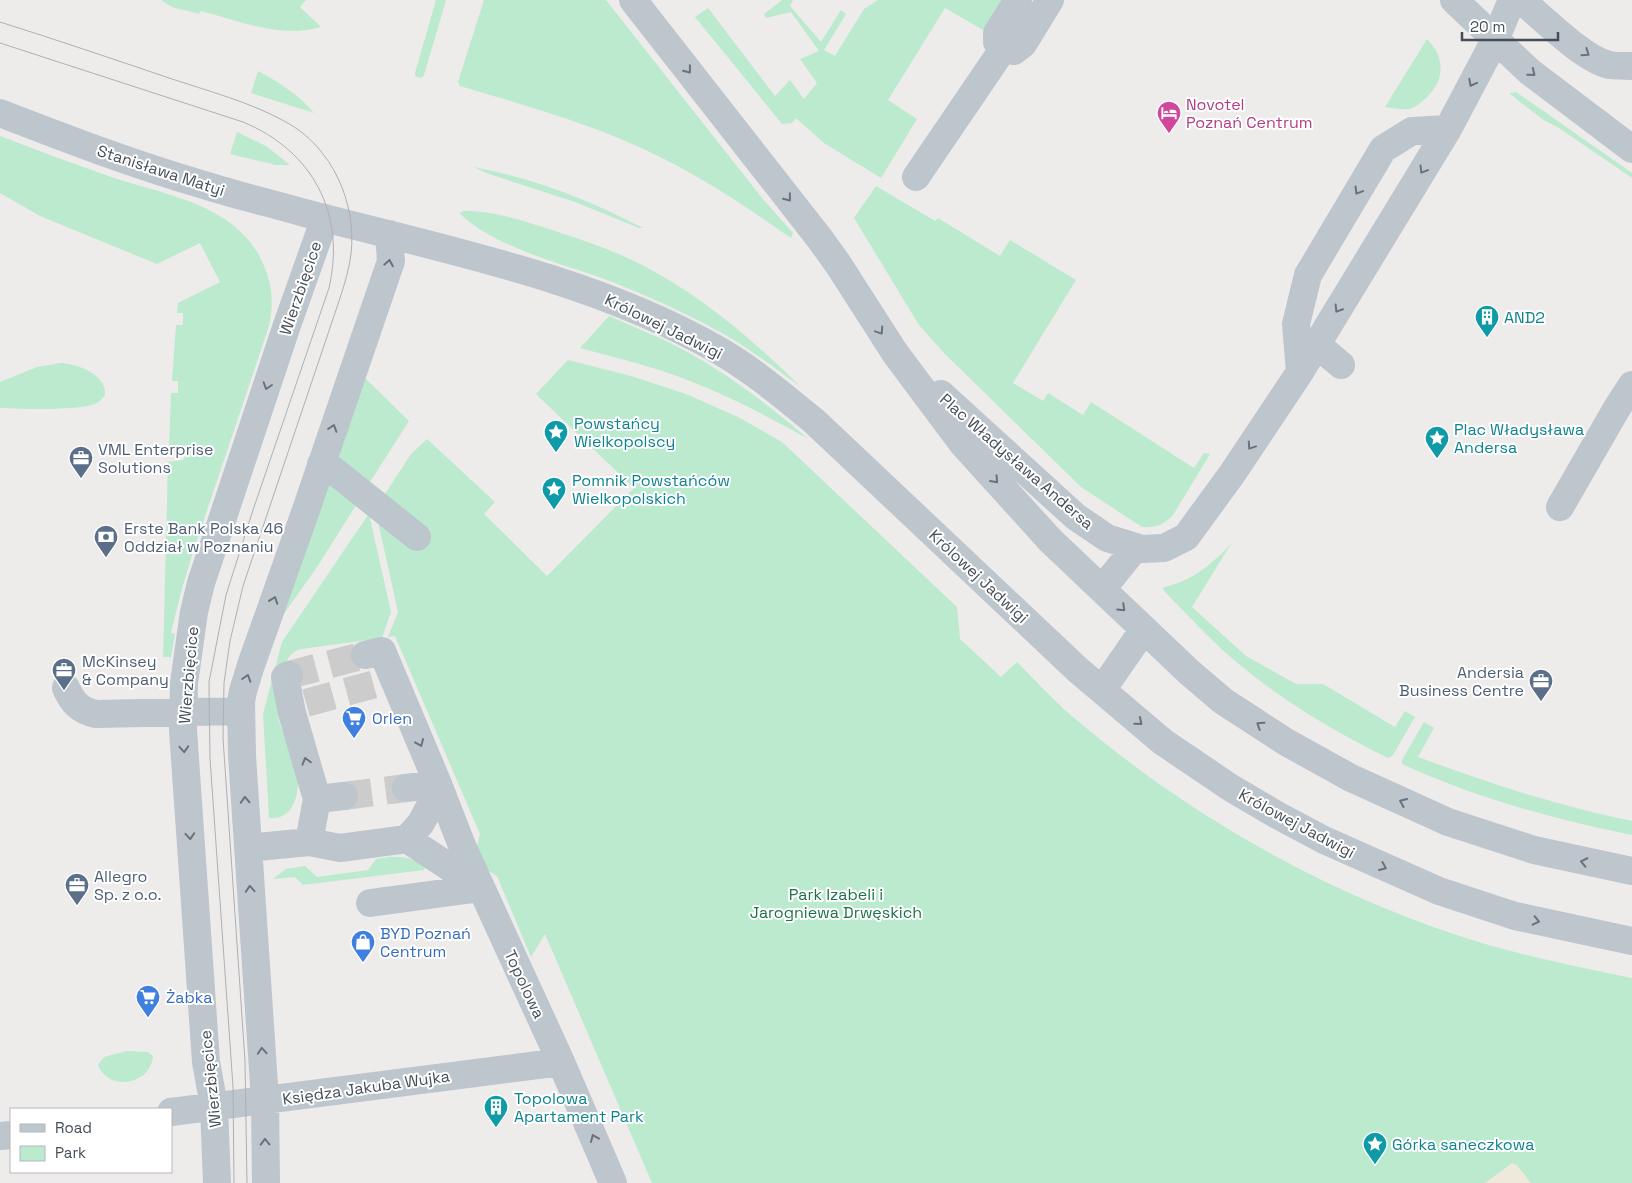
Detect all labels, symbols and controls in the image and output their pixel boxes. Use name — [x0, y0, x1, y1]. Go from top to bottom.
scale bar — [1462, 10, 1558, 42]
text: 20 m — [1470, 17, 1505, 36]
one-way arrow — [1580, 47, 1589, 56]
one-way arrow — [682, 64, 691, 73]
one-way arrow — [1526, 67, 1535, 76]
one-way arrow — [1468, 78, 1478, 87]
place label: Novotel Poznań Centrum — [1186, 94, 1313, 133]
hotel icon: Novotel Poznań Centrum — [1156, 100, 1182, 134]
street label: Stanisława Matyi — [94, 140, 227, 201]
one-way arrow — [1419, 165, 1429, 174]
one-way arrow — [1355, 185, 1365, 194]
one-way arrow — [782, 192, 791, 201]
street label: Wierzbięcice — [275, 238, 326, 338]
one-way arrow — [383, 259, 393, 267]
street label: Królowej Jadwigi — [601, 289, 726, 364]
one-way arrow — [1334, 303, 1344, 312]
building icon: AND2 — [1474, 304, 1500, 338]
place label: AND2 — [1504, 307, 1545, 328]
one-way arrow — [874, 325, 883, 335]
one-way arrow — [263, 381, 273, 390]
street label: Plac Władysława Andersa — [935, 389, 1098, 534]
place label: Powstańcy Wielkopolscy — [574, 413, 675, 452]
place icon: Powstańcy Wielkopolscy — [543, 419, 569, 453]
place label: Plac Władysława Andersa — [1454, 419, 1584, 458]
one-way arrow — [327, 424, 337, 432]
place icon: Plac Władysława Andersa — [1424, 425, 1450, 459]
place label: VML Enterprise Solutions — [98, 439, 214, 478]
one-way arrow — [1248, 440, 1257, 450]
office icon: VML Enterprise Solutions — [68, 445, 94, 479]
place label: Pomnik Powstańców Wielkopolskich — [572, 470, 730, 509]
one-way arrow — [989, 475, 998, 484]
place icon: Pomnik Powstańców Wielkopolskich — [541, 476, 567, 510]
place label: Erste Bank Polska 46 Oddział w Poznaniu — [124, 518, 283, 557]
bank icon: Erste Bank Polska 46 Oddział w Poznaniu — [93, 524, 119, 558]
street label: Królowej Jadwigi — [924, 525, 1033, 628]
one-way arrow — [268, 596, 278, 605]
one-way arrow — [1116, 602, 1125, 611]
street label: Wierzbięcice — [174, 625, 203, 725]
place label: McKinsey & Company — [82, 651, 169, 690]
office icon: McKinsey & Company — [51, 657, 77, 691]
place label: Andersia Business Centre — [1399, 662, 1524, 701]
office icon: Andersia Business Centre — [1528, 668, 1554, 702]
one-way arrow — [241, 674, 251, 683]
supermarket icon: Orlen — [341, 705, 367, 739]
place label: Orlen — [372, 708, 412, 729]
one-way arrow — [1133, 716, 1142, 725]
one-way arrow — [1256, 722, 1265, 732]
one-way arrow — [414, 738, 424, 747]
one-way arrow — [179, 746, 190, 754]
one-way arrow — [301, 757, 311, 765]
street label: Królowej Jadwigi — [1235, 784, 1358, 863]
one-way arrow — [239, 795, 250, 803]
one-way arrow — [1399, 798, 1408, 809]
one-way arrow — [184, 833, 195, 841]
one-way arrow — [1580, 857, 1589, 867]
one-way arrow — [1378, 861, 1387, 871]
place label: Allegro Sp. z o.o. — [94, 866, 162, 905]
office icon: Allegro Sp. z o.o. — [64, 872, 90, 906]
park label: Park Izabeli i Jarogniewa Drwęskich — [750, 884, 922, 923]
one-way arrow — [245, 885, 256, 893]
one-way arrow — [1531, 915, 1540, 926]
place label: BYD Poznań Centrum — [380, 923, 471, 962]
shop icon: BYD Poznań Centrum — [350, 929, 376, 963]
street label: Topolowa — [500, 947, 550, 1022]
supermarket icon: Żabka — [135, 984, 161, 1018]
place label: Żabka — [166, 987, 212, 1008]
street label: Wierzbięcice — [195, 1029, 226, 1129]
one-way arrow — [256, 1047, 267, 1055]
street label: Księdza Jakuba Wujka — [281, 1065, 451, 1110]
place label: Topolowa Apartament Park — [514, 1088, 644, 1127]
building icon: Topolowa Apartament Park — [483, 1094, 509, 1128]
legend — [10, 1108, 172, 1173]
text: Road — [55, 1118, 92, 1137]
place icon: Górka saneczkowa — [1362, 1131, 1388, 1165]
one-way arrow — [589, 1134, 600, 1143]
place label: Górka saneczkowa — [1392, 1134, 1534, 1155]
one-way arrow — [260, 1137, 270, 1145]
text: Park — [55, 1143, 86, 1162]

